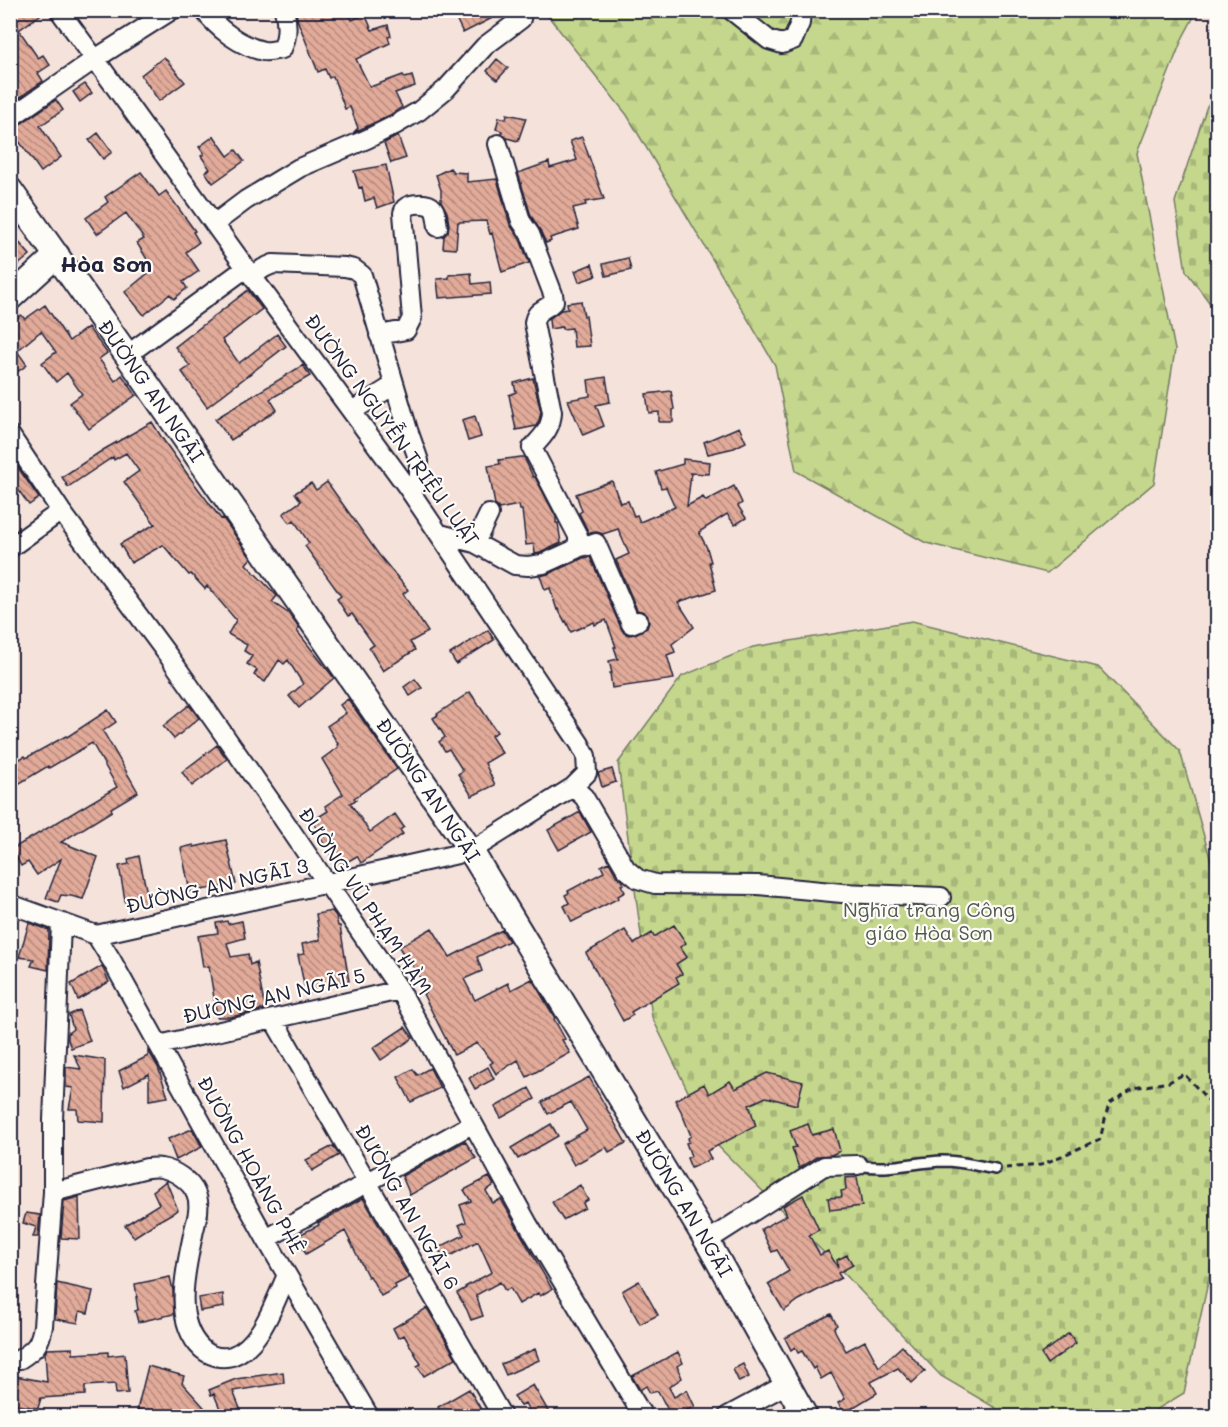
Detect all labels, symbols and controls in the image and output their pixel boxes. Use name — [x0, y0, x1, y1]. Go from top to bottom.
district label: Hòa Sơn — [60, 249, 152, 278]
street label: ĐƯỜNG NGUYỄN TRIỆU LUẬT — [300, 308, 486, 551]
street label: ĐƯỜNG AN NGÃI — [93, 314, 211, 467]
street label: ĐƯỜNG AN NGÃI — [371, 712, 487, 867]
street label: ĐƯỜNG VŨ PHẠM HÀM — [293, 802, 438, 999]
street label: ĐƯỜNG AN NGÃI 3 — [123, 851, 311, 919]
park label: Nghĩa trang Công giáo Hòa Sơn — [843, 896, 1015, 945]
street label: ĐƯỜNG AN NGÃI 5 — [180, 961, 368, 1029]
street label: ĐƯỜNG HOÀNG PHÊ — [192, 1071, 312, 1258]
street label: ĐƯỜNG AN NGÃI 6 — [350, 1119, 466, 1294]
street label: ĐƯỜNG AN NGÃI — [630, 1124, 740, 1282]

